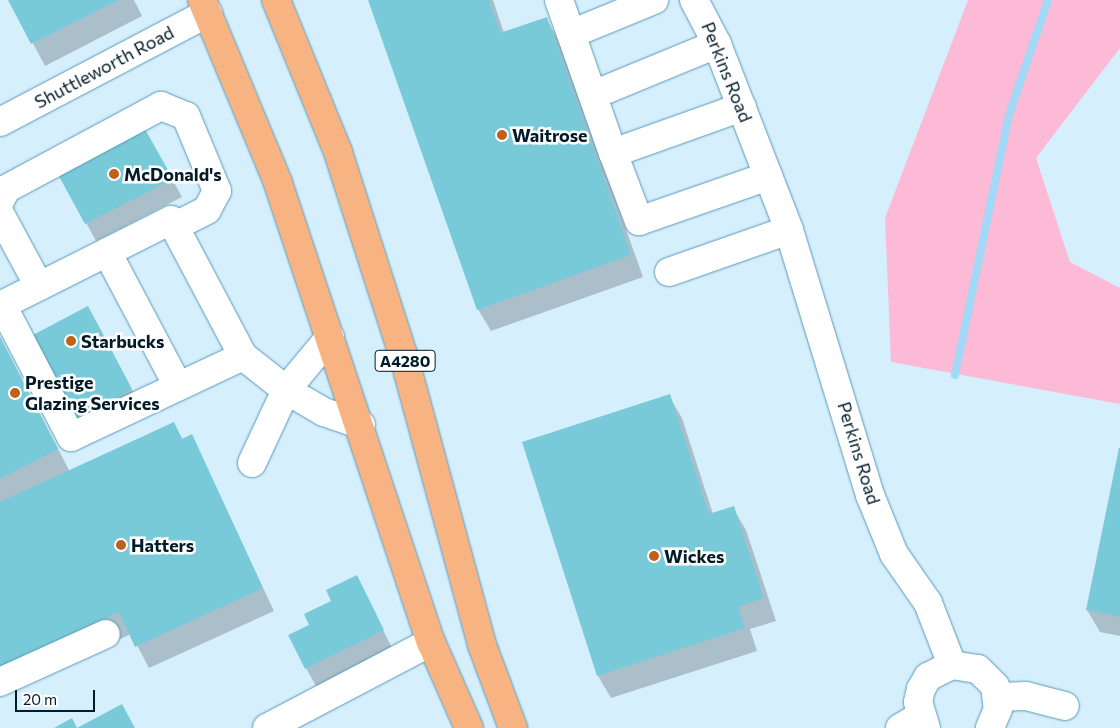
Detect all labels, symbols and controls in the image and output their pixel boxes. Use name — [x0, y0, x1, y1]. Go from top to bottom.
street label: Perkins Road — [697, 19, 757, 125]
street label: Shuttleworth Road — [31, 21, 177, 113]
place label: Waitrose — [512, 124, 588, 146]
marker: Waitrose — [496, 129, 508, 141]
place label: McDonald's — [124, 163, 222, 185]
marker: McDonald's — [108, 168, 120, 180]
place label: Starbucks — [81, 330, 165, 352]
marker: Starbucks — [65, 335, 77, 347]
road number: A4280 — [374, 348, 436, 374]
place label: Prestige Glazing Services — [25, 372, 160, 414]
marker: Prestige Glazing Services — [9, 387, 21, 399]
street label: Perkins Road — [833, 399, 885, 507]
place label: Hatters — [131, 534, 194, 556]
marker: Hatters — [115, 539, 127, 551]
place label: Wickes — [664, 545, 724, 567]
marker: Wickes — [648, 550, 660, 562]
scale bar — [18, 680, 98, 712]
text: 20 m — [23, 690, 57, 708]

